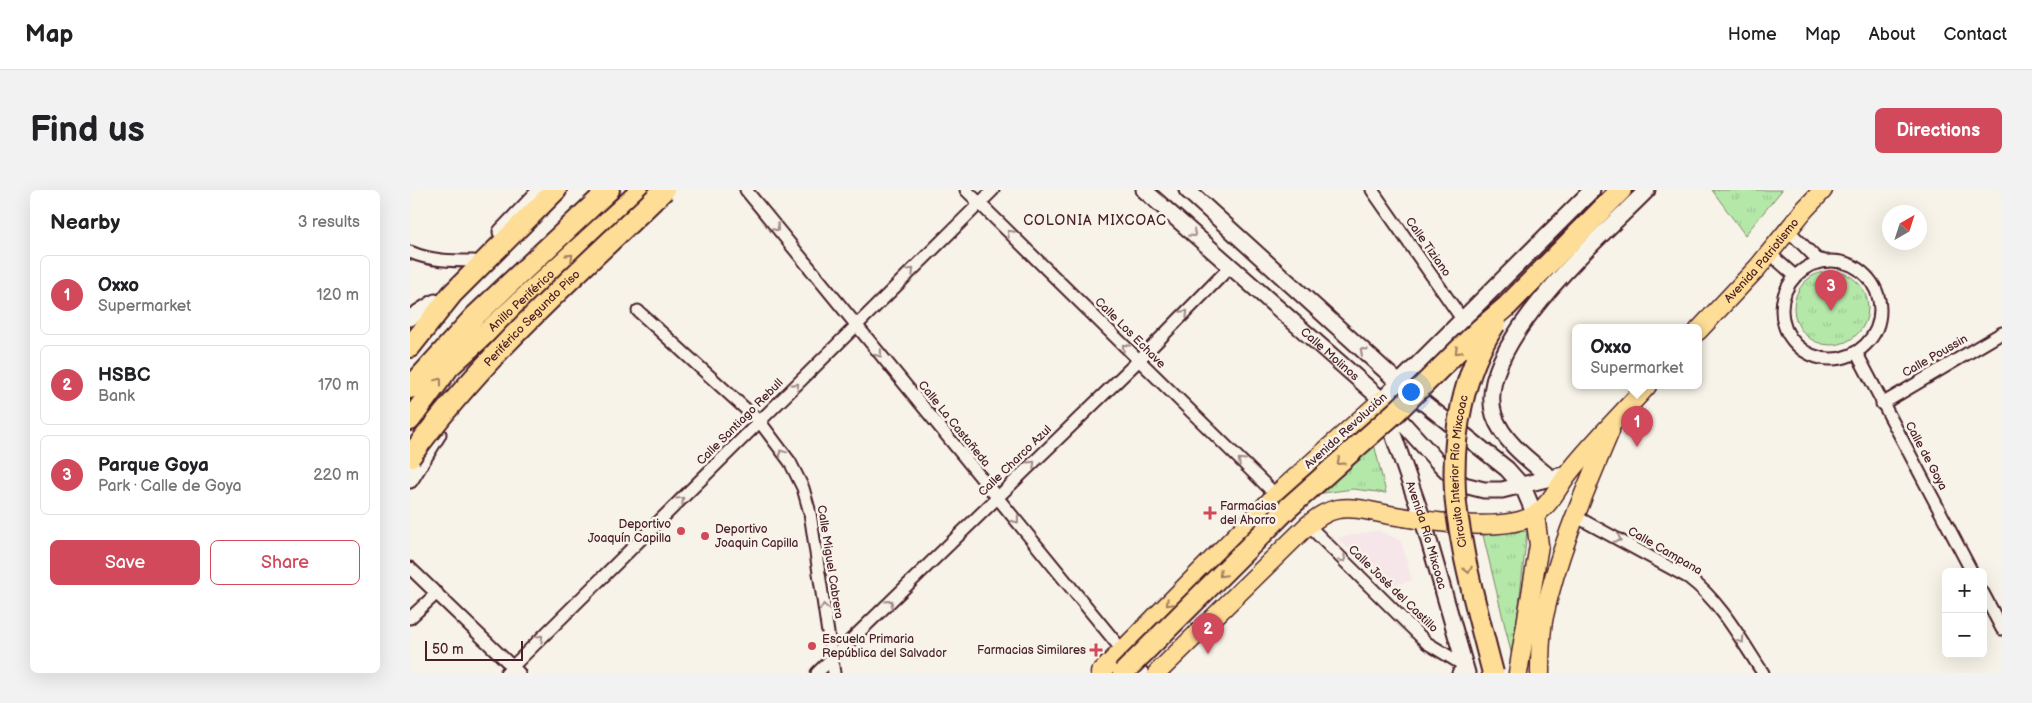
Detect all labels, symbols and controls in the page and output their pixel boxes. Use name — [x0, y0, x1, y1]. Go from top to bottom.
text: Map — [25, 20, 73, 49]
text: Home — [1728, 24, 1777, 45]
text: Map — [1805, 24, 1841, 45]
text: About — [1869, 24, 1916, 45]
text: Contact — [1944, 24, 2007, 45]
button: Directions — [1875, 108, 2002, 153]
text: Find us — [30, 109, 145, 152]
north arrow — [1882, 205, 1927, 250]
text: Nearby — [50, 210, 120, 235]
district label: COLONIA MIXCOAC — [1023, 212, 1167, 229]
text: 3 results — [298, 213, 360, 232]
street label: Calle Tiziano — [1402, 214, 1454, 280]
street label: Avenida Patriotismo — [1721, 215, 1802, 306]
one-way arrow — [771, 222, 779, 231]
one-way arrow — [1188, 228, 1197, 237]
one-way arrow — [1006, 230, 1015, 239]
one-way arrow — [564, 254, 573, 263]
street label: Anillo Periférico — [485, 266, 558, 335]
street label: Periférico Segundo Piso — [481, 267, 583, 370]
one-way arrow — [906, 268, 915, 277]
pin: 3 — [1815, 270, 1847, 311]
text: Oxxo — [98, 274, 139, 297]
text: 1 — [64, 286, 70, 305]
text: 120 m — [316, 286, 359, 305]
street label: Calle Los Echave — [1091, 294, 1169, 372]
text: Supermarket — [98, 297, 191, 316]
one-way arrow — [1180, 310, 1189, 319]
street label: Calle Molinos — [1298, 324, 1362, 384]
popup — [1572, 324, 1702, 389]
street label: Calle Poussin — [1900, 331, 1970, 381]
text: Oxxo — [1590, 336, 1632, 359]
one-way arrow — [1122, 344, 1131, 353]
one-way arrow — [1455, 345, 1464, 354]
one-way arrow — [873, 348, 882, 357]
one-way arrow — [1359, 348, 1368, 357]
text: Supermarket — [1590, 359, 1684, 378]
text: HSBC — [98, 364, 150, 387]
text: 2 — [62, 376, 72, 395]
text: 170 m — [318, 376, 359, 395]
street label: Calle Santiago Rebull — [694, 376, 786, 468]
one-way arrow — [434, 378, 442, 387]
street label: Calle La Castañeda — [915, 378, 993, 470]
your location — [1398, 379, 1424, 405]
one-way arrow — [791, 383, 800, 392]
text: Bank — [98, 387, 135, 406]
street label: Avenida Revolución — [1301, 390, 1391, 472]
street label: Circuito Interior Río Mixcoac — [1447, 393, 1471, 549]
pin: 1 — [1621, 406, 1653, 447]
street label: Calle de Goya — [1902, 419, 1950, 493]
street label: Calle Charco Azul — [975, 422, 1055, 500]
one-way arrow — [780, 450, 788, 459]
text: Parque Goya — [98, 454, 209, 477]
one-way arrow — [1336, 456, 1345, 465]
one-way arrow — [1237, 458, 1246, 467]
one-way arrow — [1027, 461, 1036, 470]
text: 3 — [62, 466, 72, 485]
text: 220 m — [313, 466, 359, 485]
text: Park · Calle de Goya — [98, 477, 242, 496]
street label: Avenida Río Mixcoac — [1403, 479, 1450, 591]
one-way arrow — [675, 497, 684, 506]
place label: Farmacias del Ahorro — [1220, 499, 1277, 528]
street label: Calle Miguel Cabrera — [814, 504, 846, 620]
marker: Farmacias del Ahorro — [1204, 507, 1216, 519]
one-way arrow — [1010, 514, 1018, 523]
place label: Deportivo Joaquín Capilla — [588, 517, 671, 546]
place label: Deportivo Joaquin Capilla — [715, 522, 799, 551]
street label: Calle Campana — [1625, 524, 1705, 578]
marker: Deportivo Joaquín Capilla — [675, 525, 687, 537]
marker: Deportivo Joaquin Capilla — [699, 530, 711, 542]
one-way arrow — [1613, 533, 1622, 543]
button: Save — [50, 540, 200, 585]
button: Share — [210, 540, 360, 585]
street label: Calle José del Castillo — [1345, 542, 1441, 636]
one-way arrow — [1337, 553, 1346, 562]
one-way arrow — [1462, 566, 1473, 574]
one-way arrow — [1219, 568, 1228, 577]
map controls — [1942, 568, 1987, 658]
button: + — [1942, 568, 1987, 613]
one-way arrow — [1166, 597, 1175, 606]
one-way arrow — [885, 600, 894, 609]
one-way arrow — [819, 603, 830, 611]
pin: 2 — [1192, 613, 1224, 654]
button: − — [1942, 613, 1987, 658]
place label: Escuela Primaria República del Salvador — [822, 632, 947, 661]
one-way arrow — [1735, 634, 1744, 644]
one-way arrow — [534, 635, 543, 644]
scale bar — [425, 638, 522, 661]
marker: Escuela Primaria República del Salvador — [806, 640, 818, 652]
text: 50 m — [432, 641, 464, 658]
place label: Farmacias Similares — [977, 643, 1086, 658]
marker: Farmacias Similares — [1090, 644, 1102, 656]

